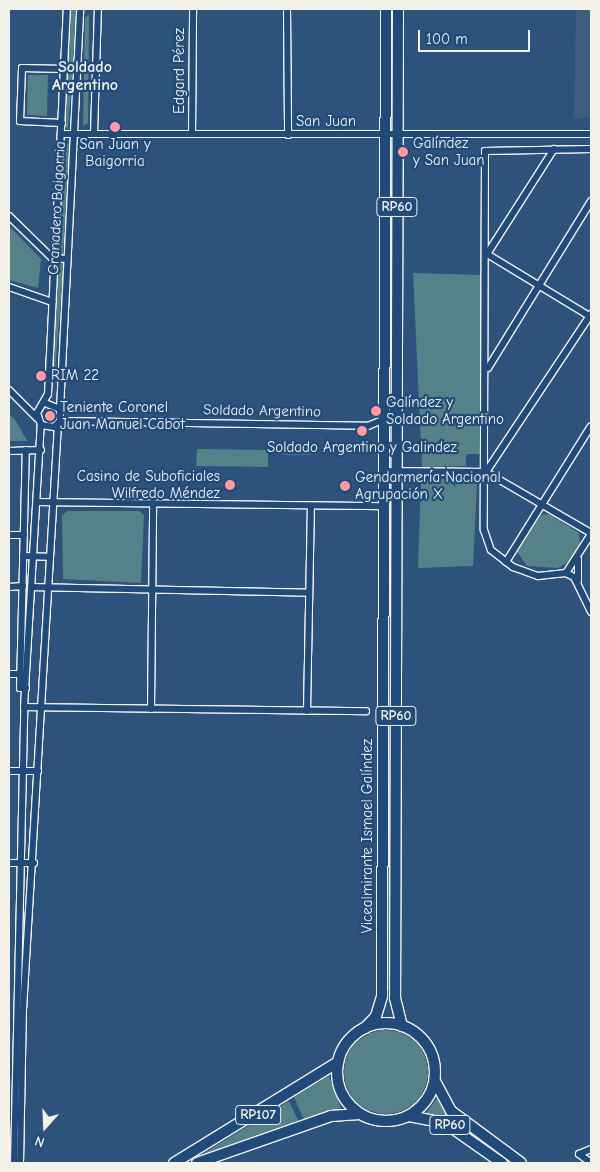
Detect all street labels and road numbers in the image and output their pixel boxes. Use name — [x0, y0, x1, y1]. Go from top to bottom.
street label: Edgard Pérez — [171, 28, 189, 114]
street label: San Juan — [296, 113, 356, 131]
street label: Granadero Baigorria — [45, 141, 69, 275]
road number: RP60 — [376, 196, 418, 218]
street label: Soldado Argentino — [203, 401, 321, 421]
road number: RP60 — [375, 704, 417, 728]
street label: Vicealmirante Ismael Galíndez — [359, 739, 377, 933]
road number: RP107 — [234, 1104, 282, 1126]
road number: RP60 — [429, 1114, 471, 1136]

